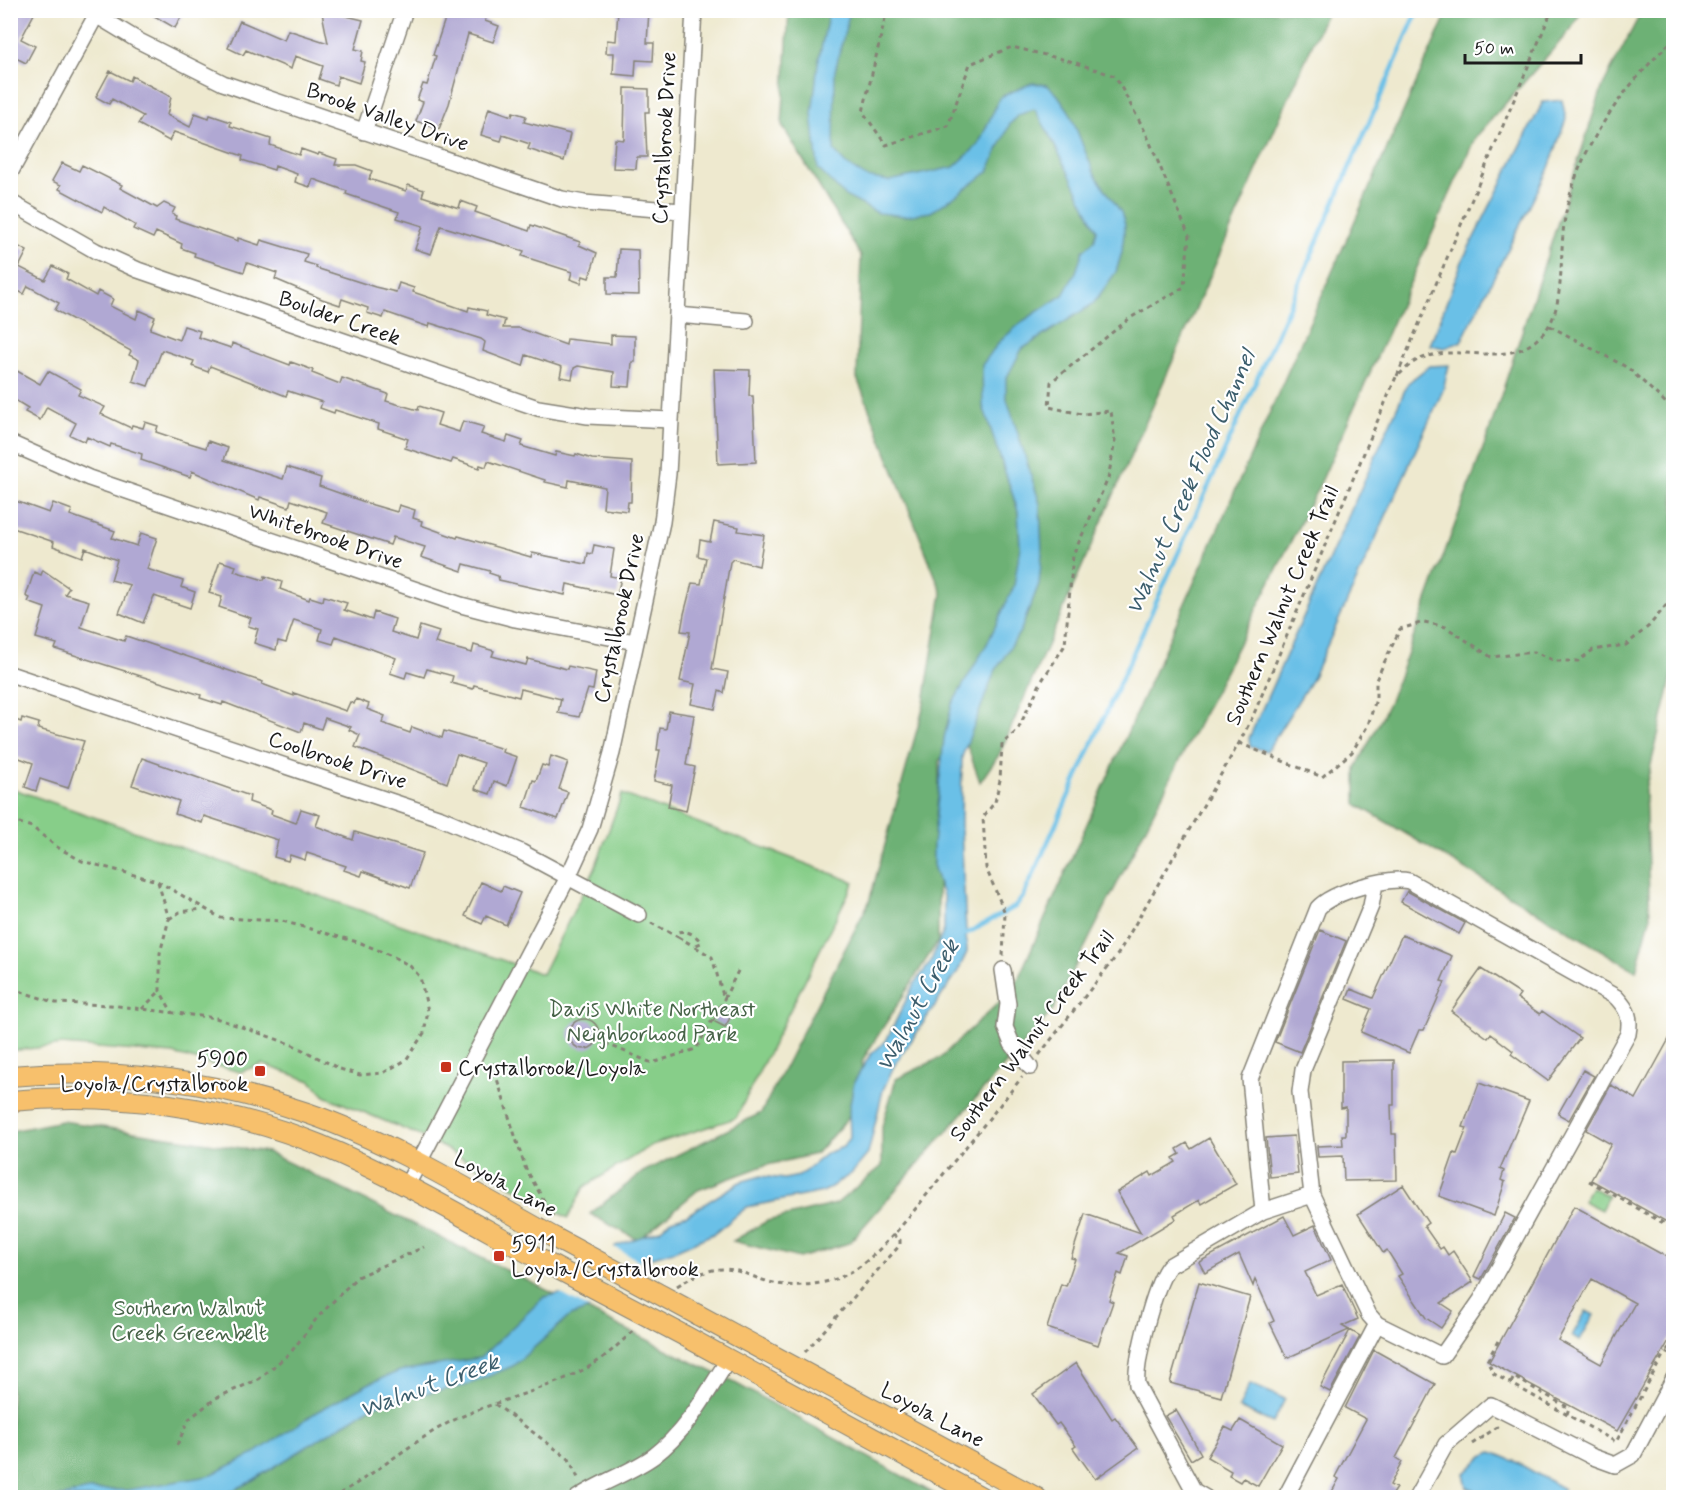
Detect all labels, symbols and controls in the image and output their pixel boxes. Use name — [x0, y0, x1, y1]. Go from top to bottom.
scale bar — [1465, 27, 1580, 65]
text: 50 m — [1474, 37, 1514, 61]
street label: Crystalbrook Drive — [646, 51, 684, 225]
street label: Brook Valley Drive — [302, 77, 472, 159]
street label: Boulder Creek — [275, 285, 404, 353]
water label: Walnut Creek Flood Channel — [1119, 343, 1265, 620]
street label: Southern Walnut Creek Trail — [1220, 482, 1346, 730]
street label: Whitebrook Drive — [244, 497, 406, 576]
street label: Crystalbrook Drive — [588, 531, 652, 706]
street label: Coolbrook Drive — [264, 725, 410, 797]
street label: Southern Walnut Creek Trail — [944, 925, 1121, 1148]
water label: Walnut Creek — [869, 933, 968, 1077]
park label: Davis White Northeast Neighborhood Park — [548, 996, 756, 1050]
place label: 5900 Loyola/Crystalbrook — [60, 1046, 248, 1099]
place label: Crystalbrook/Loyola — [458, 1055, 647, 1083]
marker: Crystalbrook/Loyola — [439, 1060, 453, 1074]
marker: 5900 Loyola/Crystalbrook — [253, 1064, 267, 1078]
street label: Loyola Lane — [448, 1145, 562, 1225]
place label: 5911 Loyola/Crystalbrook — [511, 1231, 699, 1284]
marker: 5911 Loyola/Crystalbrook — [492, 1249, 506, 1263]
park label: Southern Walnut Creek Greenbelt — [111, 1295, 267, 1348]
water label: Walnut Creek — [356, 1346, 505, 1426]
street label: Loyola Lane — [875, 1377, 989, 1455]

